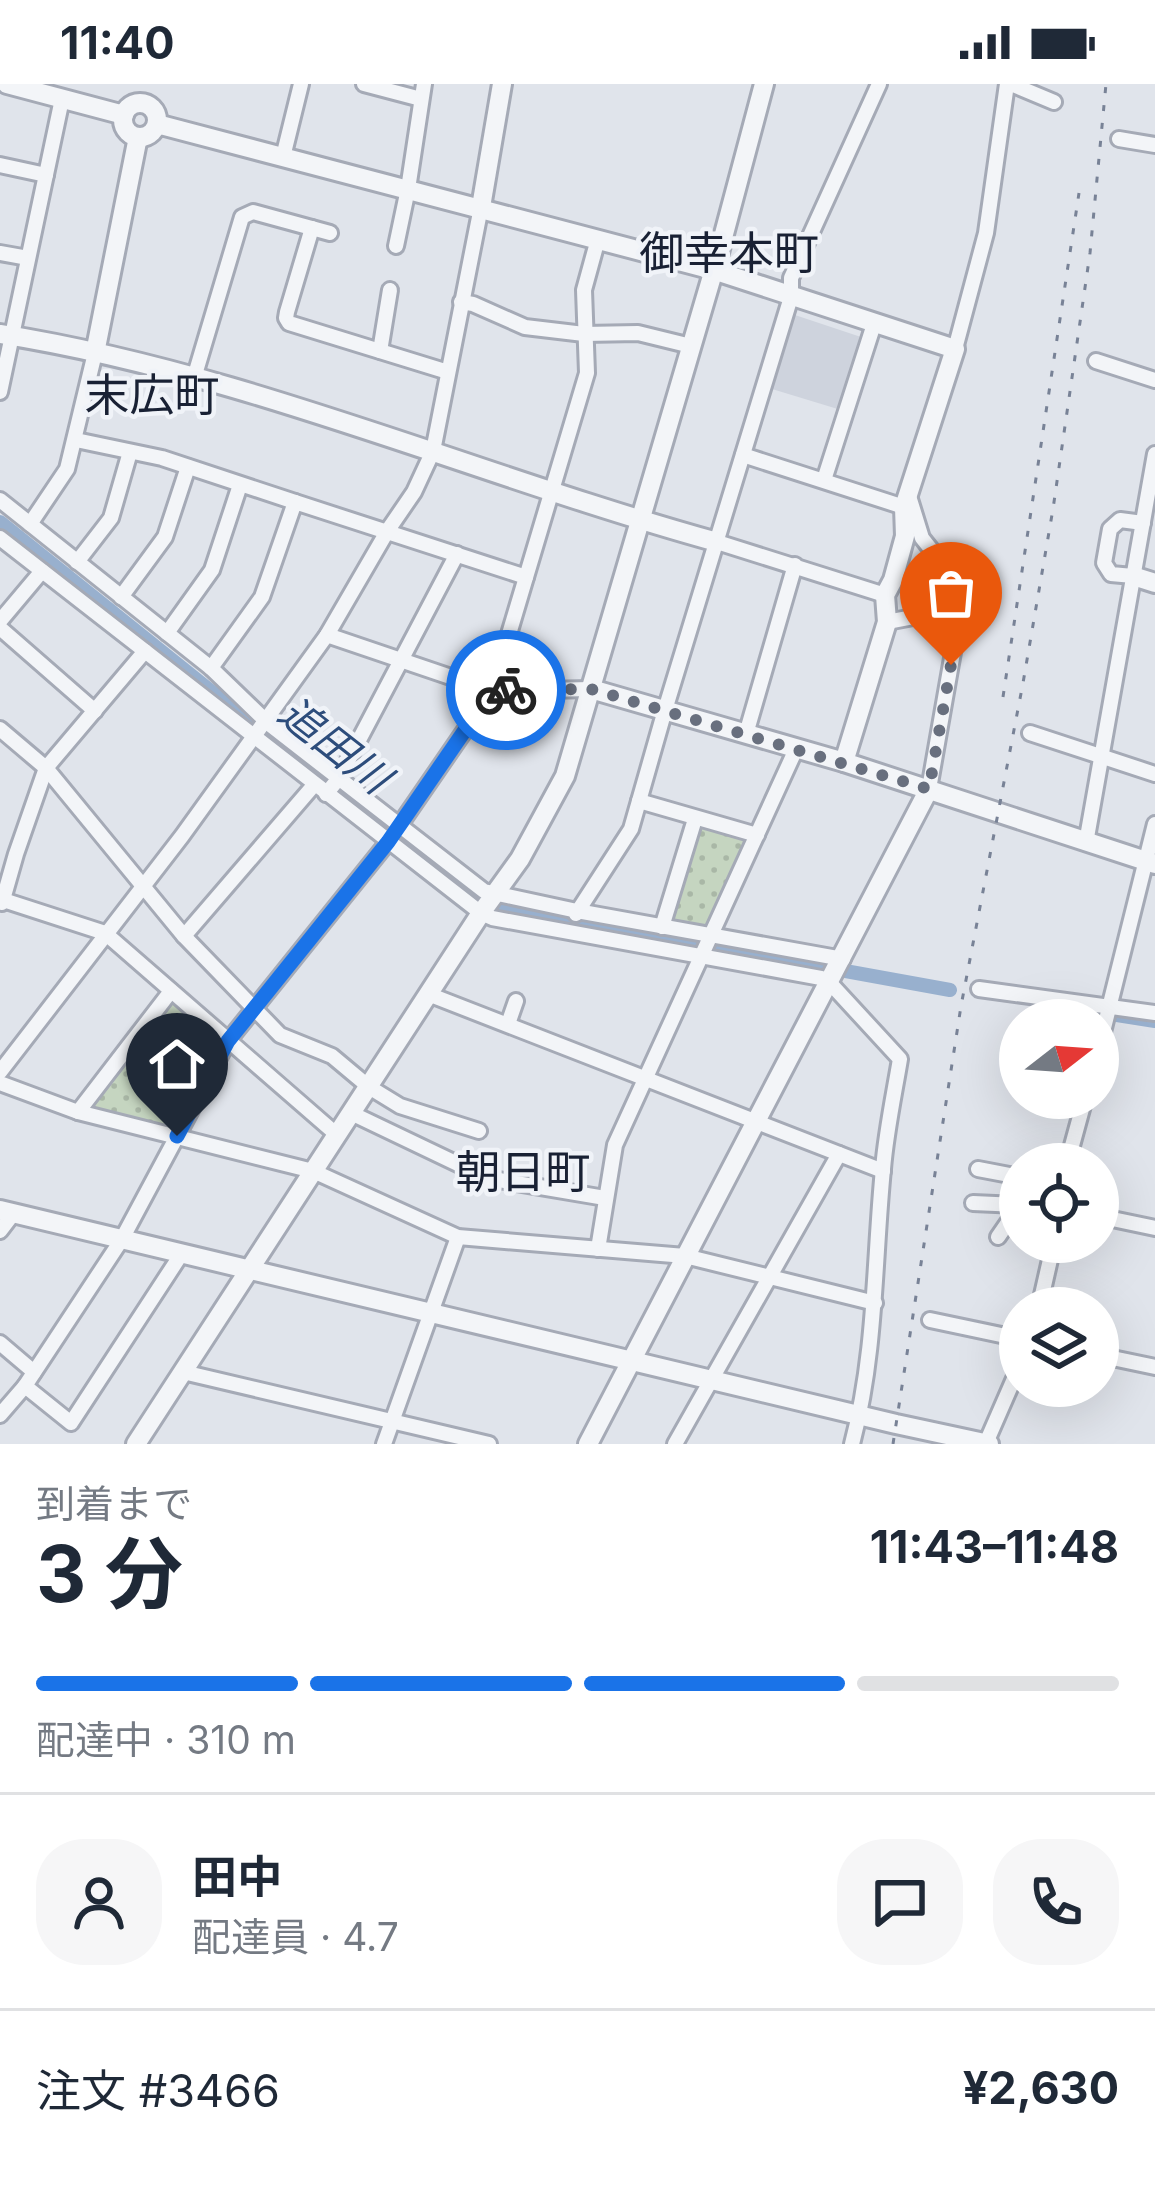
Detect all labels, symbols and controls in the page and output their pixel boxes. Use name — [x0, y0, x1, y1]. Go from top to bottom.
text: 11:40 — [60, 15, 175, 70]
district label: 御幸本町 — [639, 225, 819, 280]
district label: 末広町 — [84, 367, 220, 422]
pin — [900, 542, 1002, 665]
icon: bag — [918, 560, 984, 626]
courier — [446, 630, 566, 750]
icon: bike — [473, 657, 539, 723]
water label: 追田川 — [270, 686, 404, 806]
north arrow — [999, 999, 1119, 1119]
map controls — [999, 999, 1119, 1407]
pin — [126, 1013, 228, 1136]
icon: home — [144, 1031, 210, 1097]
button: locate — [999, 1143, 1119, 1263]
district label: 朝日町 — [455, 1144, 591, 1199]
button: layers — [999, 1287, 1119, 1407]
text: 到着まで — [36, 1480, 192, 1527]
text: 11:43–11:48 — [870, 1519, 1119, 1574]
text: 3 分 — [36, 1526, 183, 1621]
text: 配達中 · 310 m — [36, 1716, 296, 1763]
button: person — [36, 1839, 162, 1965]
button: chat — [837, 1839, 963, 1965]
button: phone — [993, 1839, 1119, 1965]
text: 田中 — [192, 1849, 282, 1904]
text: 配達員 · 4.7 — [192, 1913, 399, 1960]
text: ¥2,630 — [963, 2060, 1119, 2115]
text: 注文 #3466 — [36, 2063, 280, 2118]

